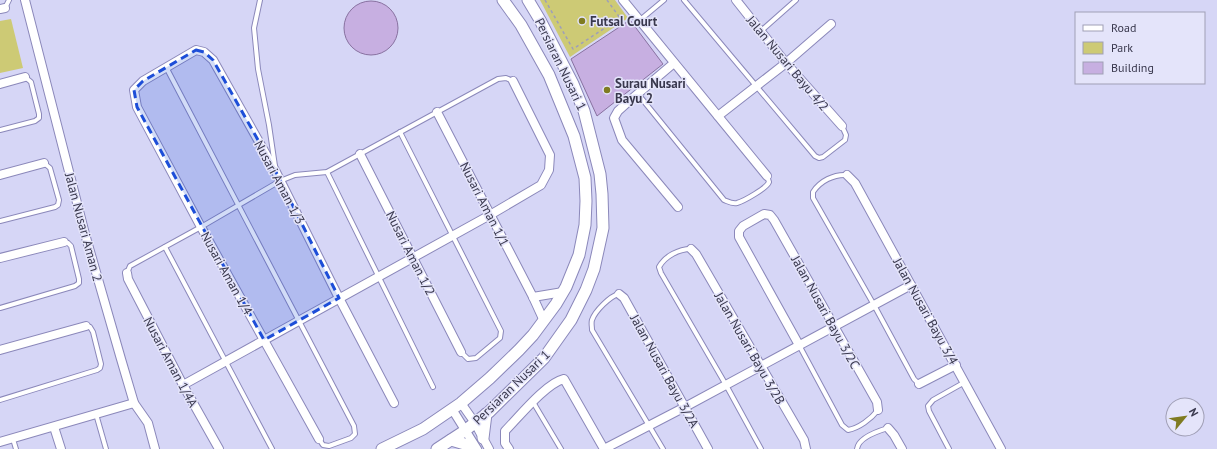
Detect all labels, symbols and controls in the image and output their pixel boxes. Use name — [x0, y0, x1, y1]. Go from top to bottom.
street label: Jalan Nusari Bayu 4/2 — [742, 11, 833, 115]
legend — [1075, 12, 1205, 84]
place label: Futsal Court — [590, 13, 658, 30]
street label: Persiaran Nusari 1 — [531, 15, 590, 113]
marker: Futsal Court — [577, 16, 587, 26]
text: Road — [1111, 20, 1136, 35]
text: Park — [1111, 40, 1133, 55]
text: Building — [1111, 60, 1154, 75]
place label: Surau Nusari Bayu 2 — [615, 75, 686, 107]
marker: Surau Nusari Bayu 2 — [602, 85, 612, 95]
street label: Nusari Aman 1/3 — [250, 137, 309, 227]
street label: Nusari Aman 1/1 — [456, 159, 513, 249]
street label: Jalan Nusari Aman 2 — [61, 170, 106, 283]
street label: Nusari Aman 1/2 — [382, 208, 439, 298]
street label: Nusari Aman 1/4 — [197, 229, 256, 318]
street label: Jalan Nusari Bayu 3/2C — [787, 252, 864, 372]
street label: Jalan Nusari Bayu 3/4 — [889, 254, 962, 368]
street label: Jalan Nusari Bayu 3/2B — [710, 288, 789, 408]
street label: Jalan Nusari Bayu 3/2A — [626, 311, 703, 431]
street label: Nusari Aman 1/4A — [140, 314, 202, 411]
street label: Persiaran Nusari 1 — [469, 346, 554, 428]
north arrow — [1165, 397, 1205, 437]
text: N — [1186, 406, 1202, 419]

